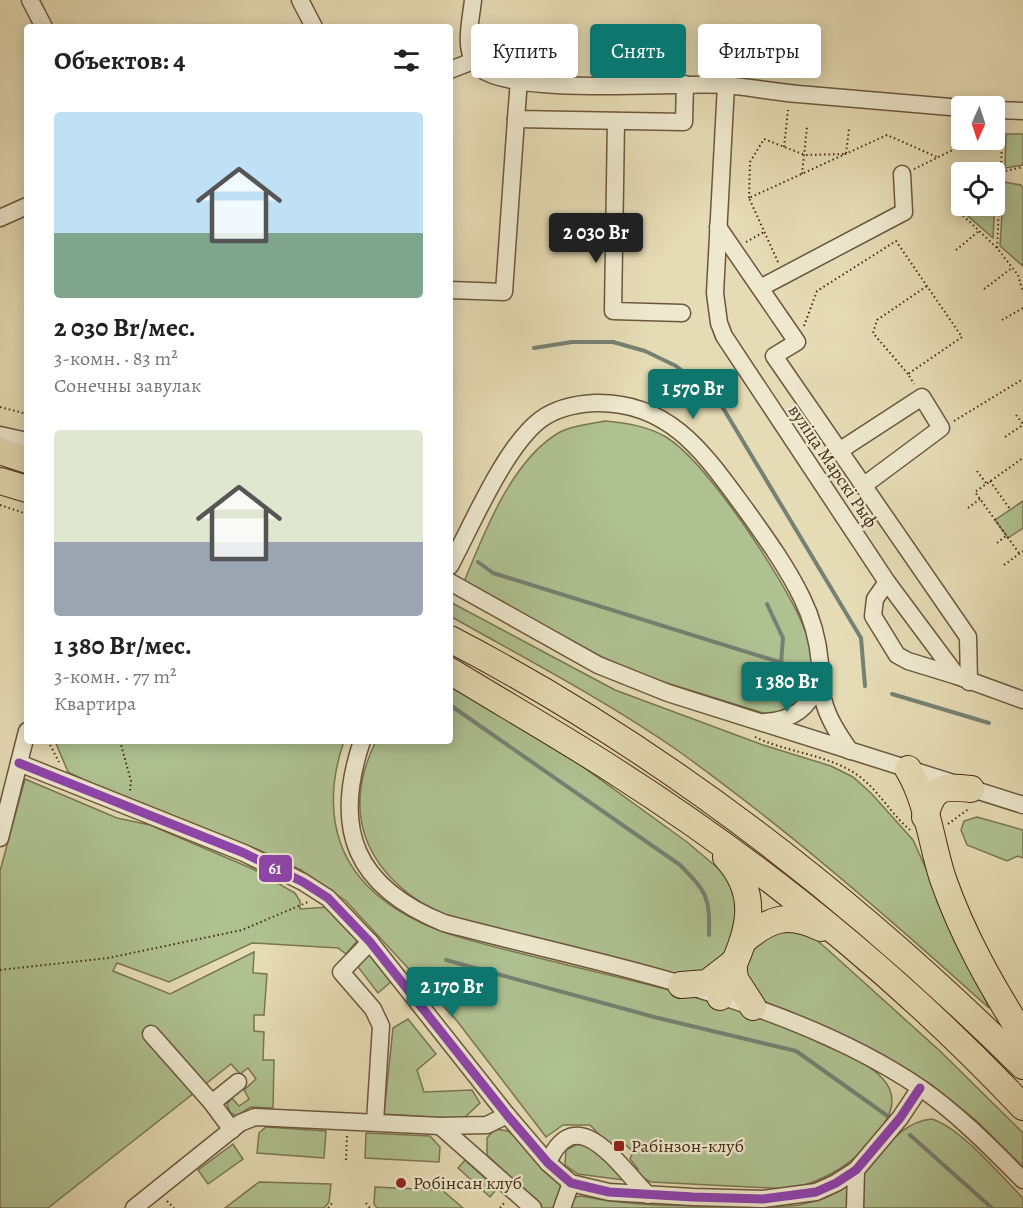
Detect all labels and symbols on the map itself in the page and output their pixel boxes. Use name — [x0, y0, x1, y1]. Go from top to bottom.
north arrow — [951, 96, 1005, 150]
pin: 2 030 Br — [534, 213, 658, 264]
pin: 1 570 Br — [631, 369, 755, 420]
street label: вуліца Марскі Рыф — [783, 400, 883, 532]
pin: 1 380 Br — [725, 662, 849, 713]
line badge: 61 — [258, 854, 293, 883]
text: 61 — [268, 858, 282, 880]
pin: 2 170 Br — [390, 967, 514, 1018]
place label: Рабінзон-клуб — [631, 1134, 744, 1158]
marker: Рабінзон-клуб — [612, 1139, 626, 1153]
place label: Робінсан клуб — [413, 1171, 522, 1195]
marker: Робінсан клуб — [394, 1176, 408, 1190]

